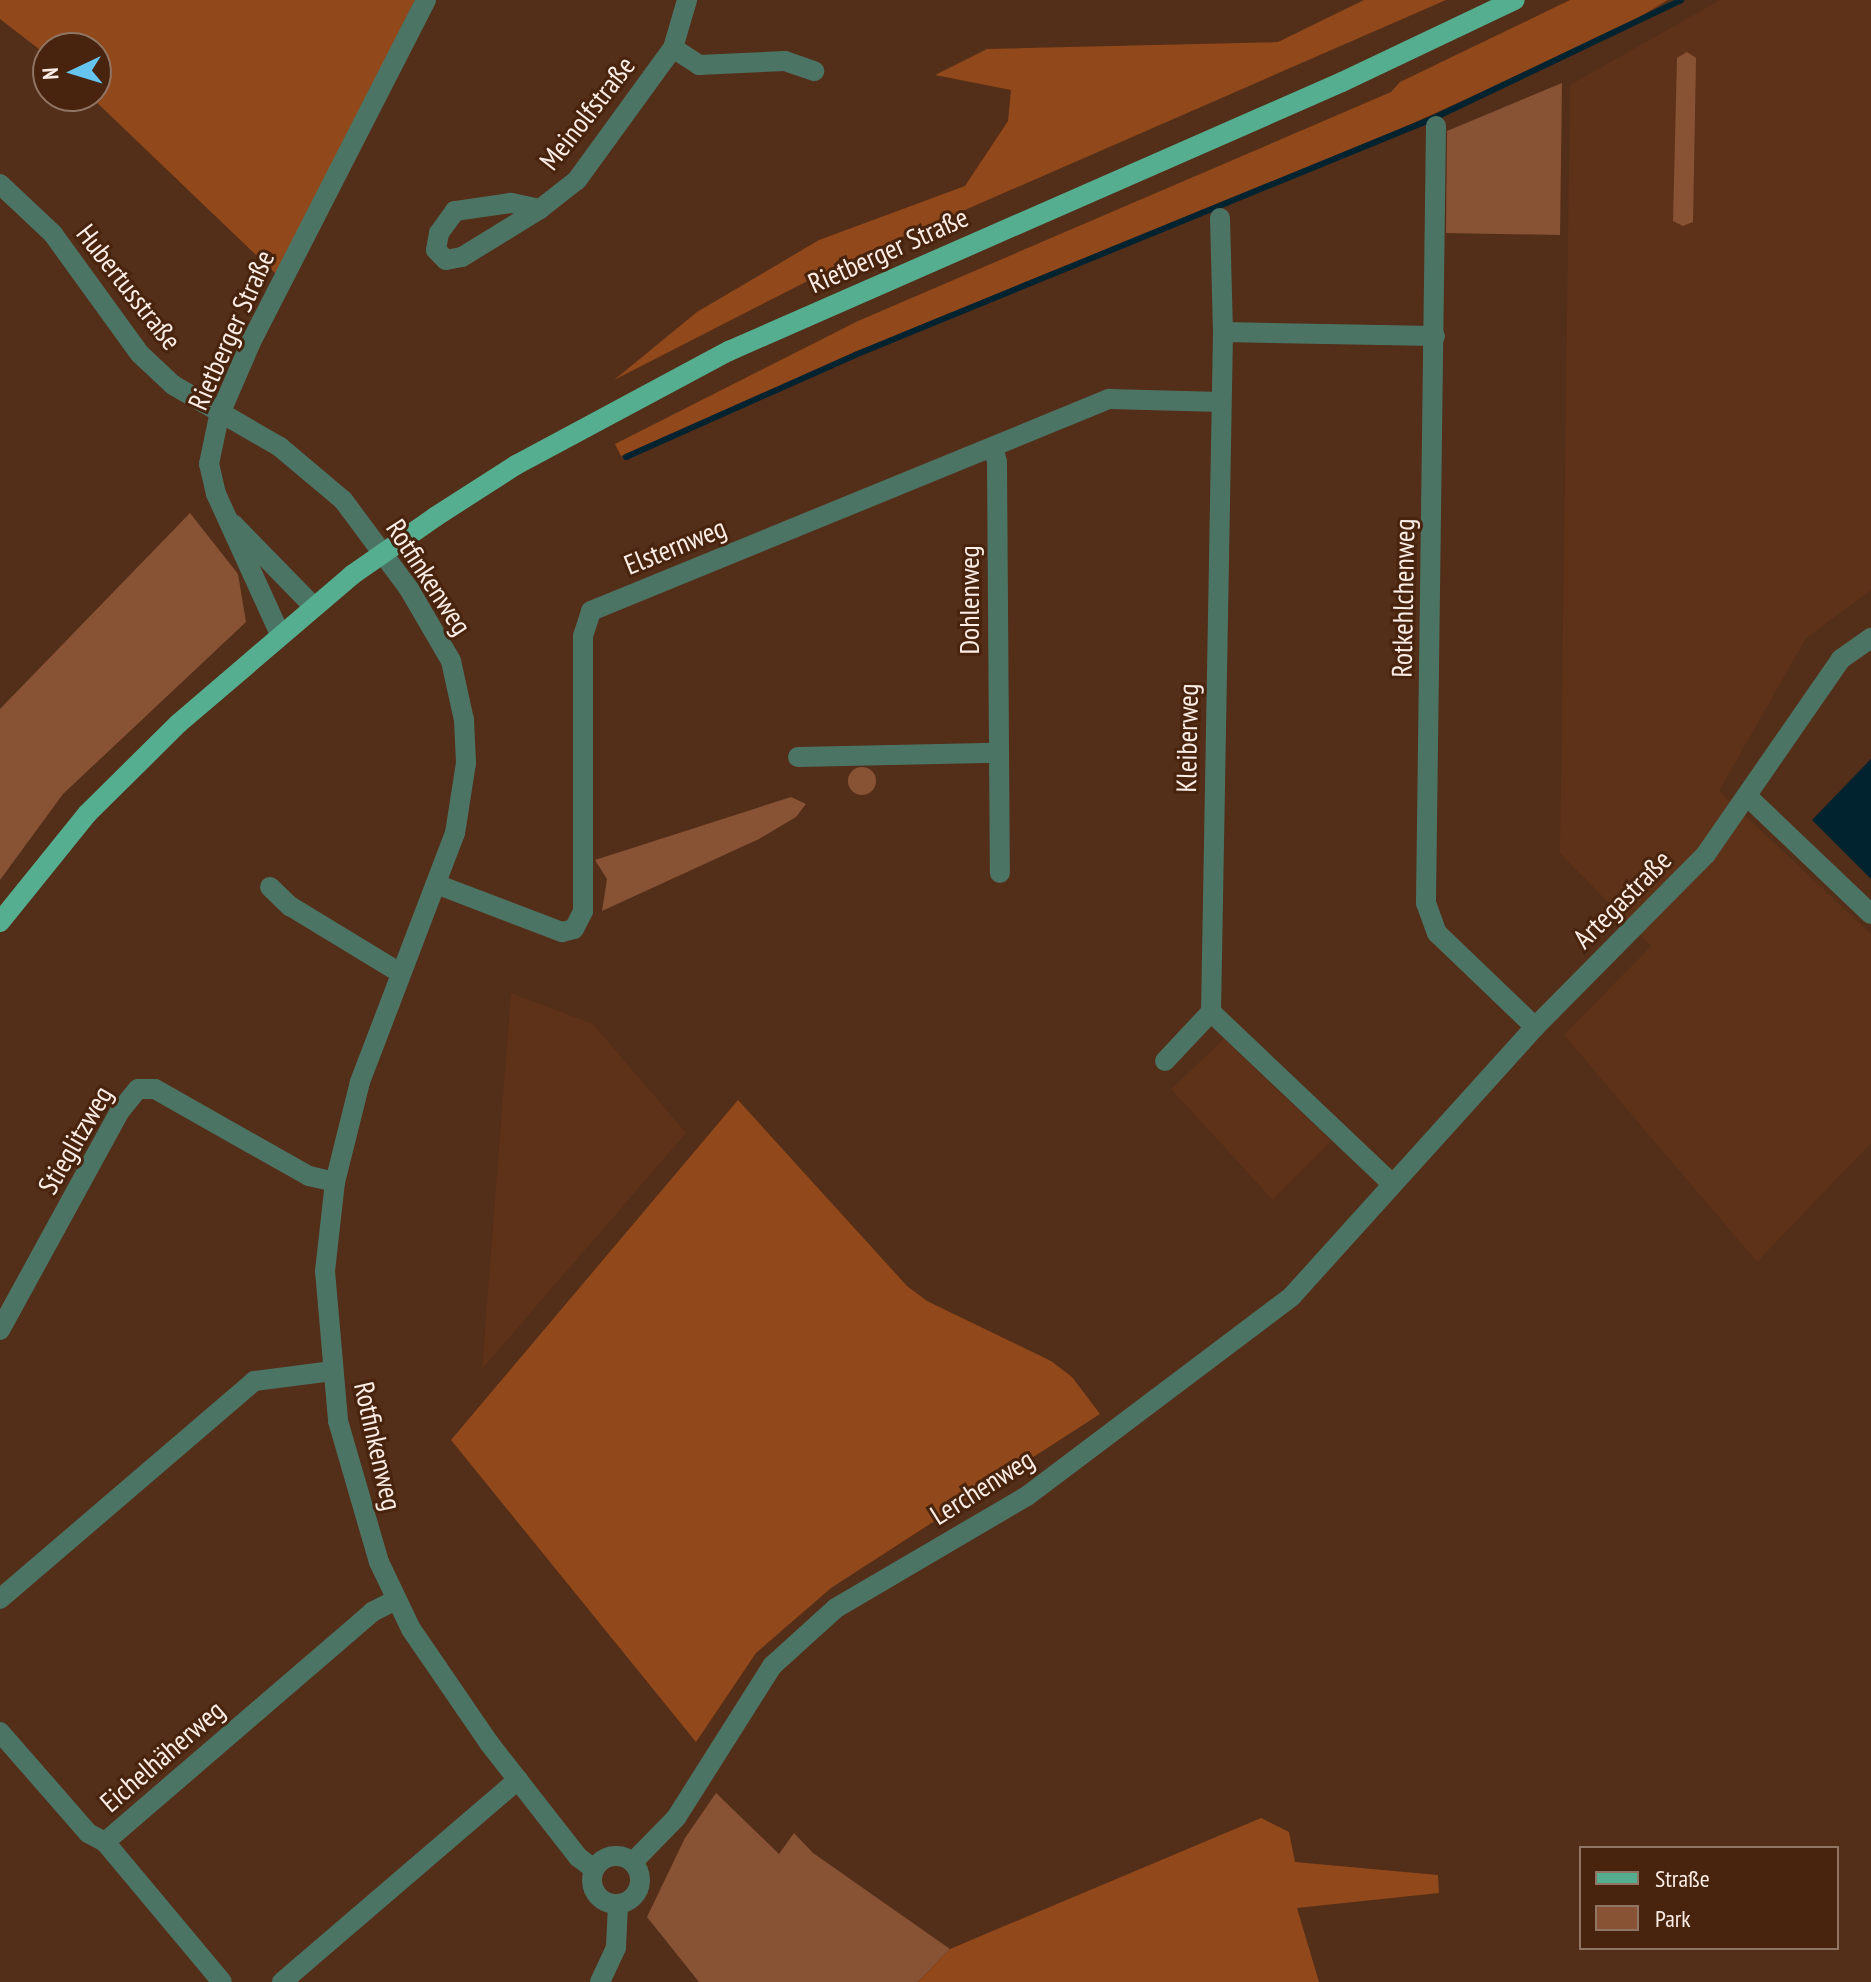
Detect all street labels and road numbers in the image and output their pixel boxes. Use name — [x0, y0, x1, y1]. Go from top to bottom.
street label: Meinolfstraße — [532, 50, 642, 176]
street label: Rietberger Straße — [803, 200, 973, 300]
street label: Hubertusstraße — [70, 218, 188, 356]
street label: Rietberger Straße — [181, 245, 281, 415]
street label: Elsternweg — [619, 510, 731, 582]
street label: Rotfinkenweg — [379, 513, 479, 641]
street label: Rotkehlchenweg — [1385, 518, 1421, 678]
street label: Dohlenweg — [952, 545, 986, 655]
street label: Kleiberweg — [1169, 683, 1205, 793]
street label: Artegastraße — [1566, 843, 1678, 955]
street label: Stieglitzweg — [31, 1080, 119, 1200]
street label: Rotfinkenweg — [347, 1378, 409, 1514]
street label: Lerchenweg — [924, 1442, 1040, 1532]
street label: Eichelhäherweg — [93, 1693, 231, 1819]

